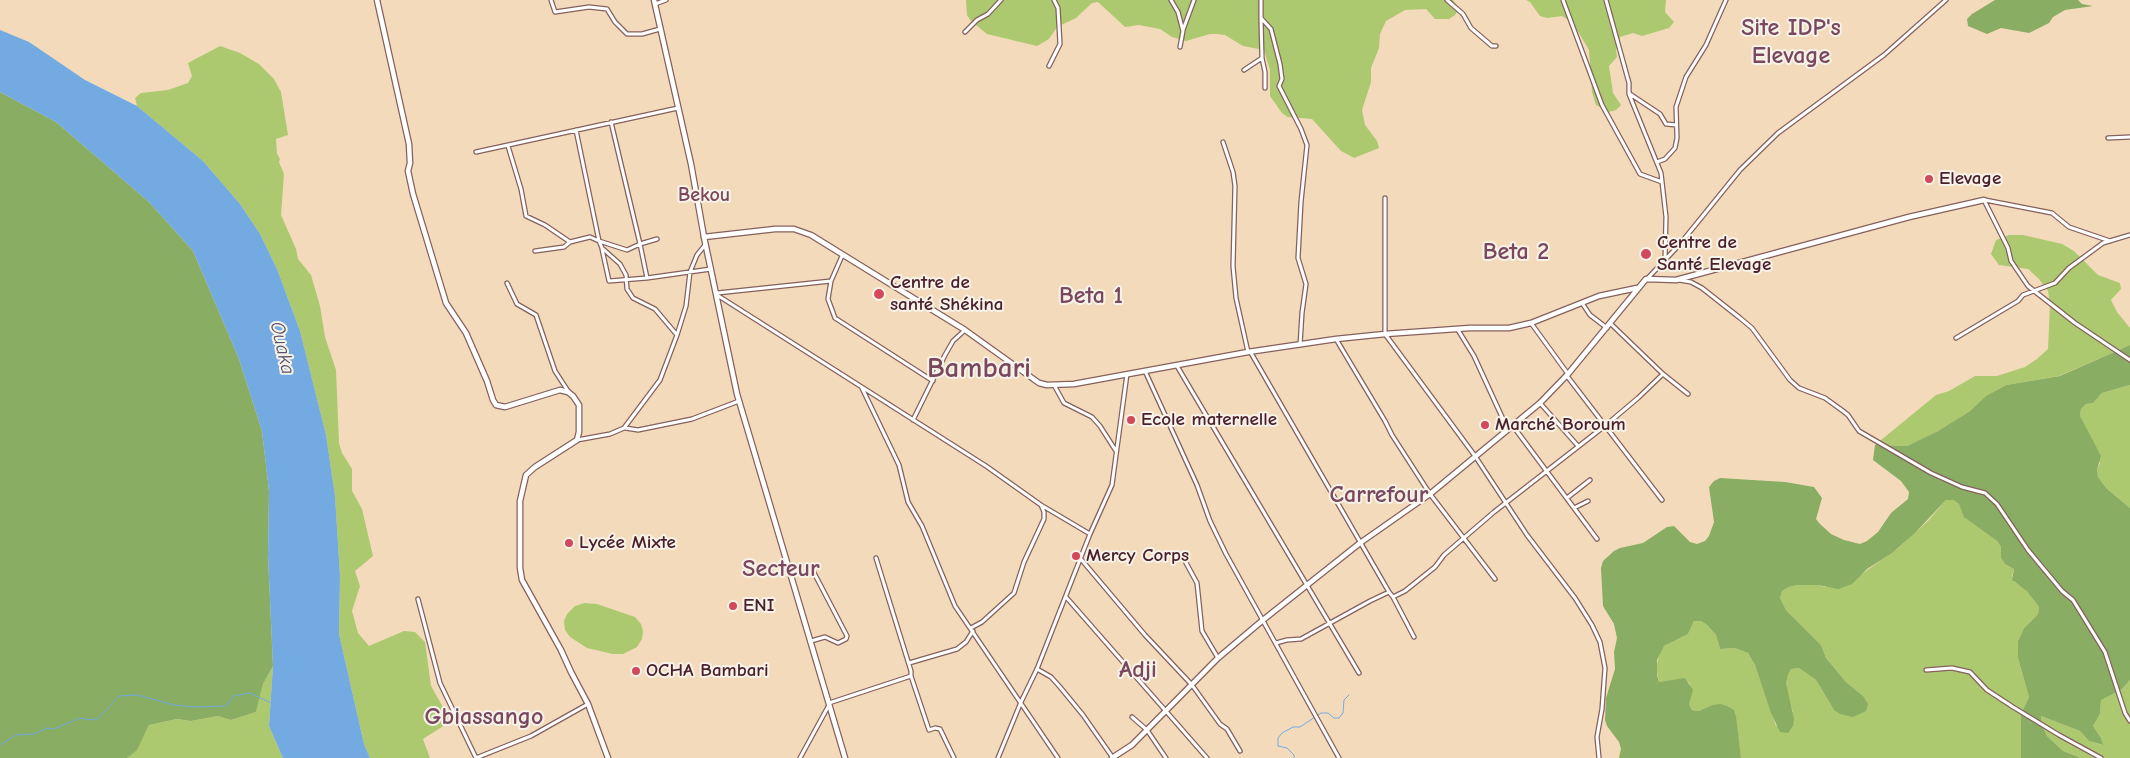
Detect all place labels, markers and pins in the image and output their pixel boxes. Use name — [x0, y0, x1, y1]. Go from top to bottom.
place label: Elevage — [1939, 168, 2001, 190]
marker: Elevage — [1923, 173, 1935, 185]
place label: Centre de Santé Elevage — [1657, 232, 1771, 276]
marker: Centre de Santé Elevage — [1639, 247, 1653, 261]
place label: Centre de santé Shékina — [890, 272, 1003, 316]
marker: Centre de santé Shékina — [872, 287, 886, 301]
place label: Ecole maternelle — [1141, 409, 1277, 431]
marker: Ecole maternelle — [1125, 414, 1137, 426]
place label: Marché Boroum — [1495, 414, 1626, 436]
marker: Marché Boroum — [1479, 419, 1491, 431]
place label: Lycée Mixte — [579, 532, 676, 554]
marker: Lycée Mixte — [563, 537, 575, 549]
place label: Mercy Corps — [1086, 545, 1189, 567]
marker: Mercy Corps — [1070, 550, 1082, 562]
place label: ENI — [743, 595, 774, 617]
marker: ENI — [727, 600, 739, 612]
place label: OCHA Bambari — [646, 660, 769, 682]
marker: OCHA Bambari — [630, 665, 642, 677]

